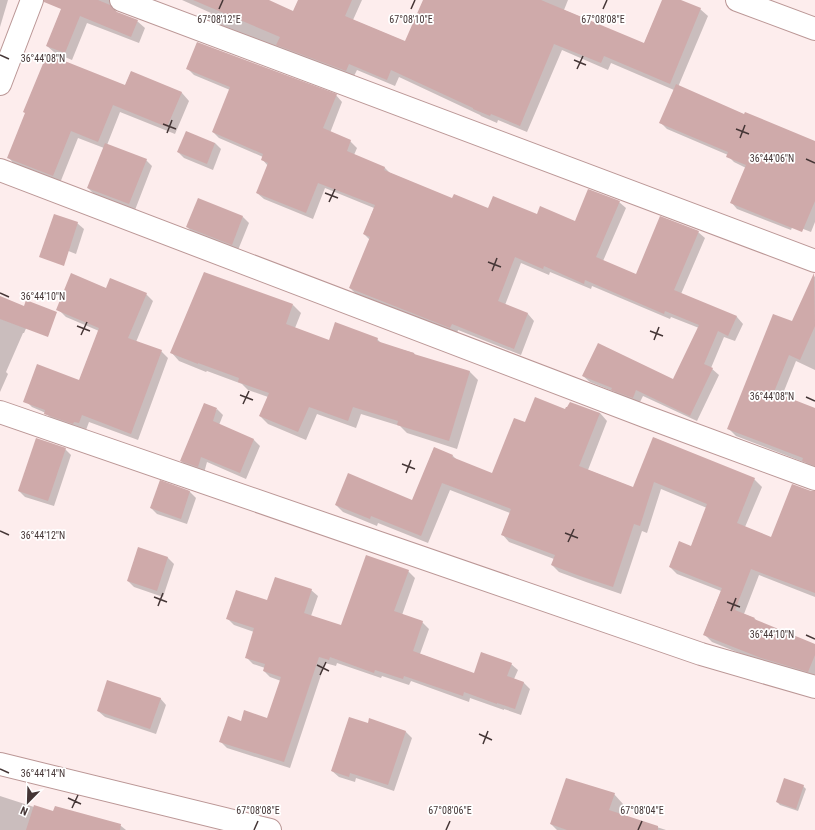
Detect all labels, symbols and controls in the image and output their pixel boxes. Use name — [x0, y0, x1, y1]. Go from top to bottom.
text: 67°08'12"E — [197, 14, 241, 25]
text: 67°08'10"E — [389, 14, 433, 25]
text: 67°08'08"E — [581, 14, 625, 25]
text: 36°44'08"N — [21, 53, 65, 64]
text: 36°44'06"N — [750, 153, 794, 164]
text: 36°44'10"N — [21, 291, 65, 302]
text: 36°44'08"N — [750, 391, 794, 402]
text: 36°44'12"N — [21, 530, 65, 541]
text: 36°44'10"N — [750, 629, 794, 640]
text: 36°44'14"N — [21, 768, 65, 779]
north arrow — [8, 782, 48, 822]
text: N — [18, 803, 30, 818]
text: 67°08'08"E — [236, 805, 280, 816]
text: 67°08'06"E — [428, 805, 472, 816]
text: 67°08'04"E — [620, 805, 664, 816]

